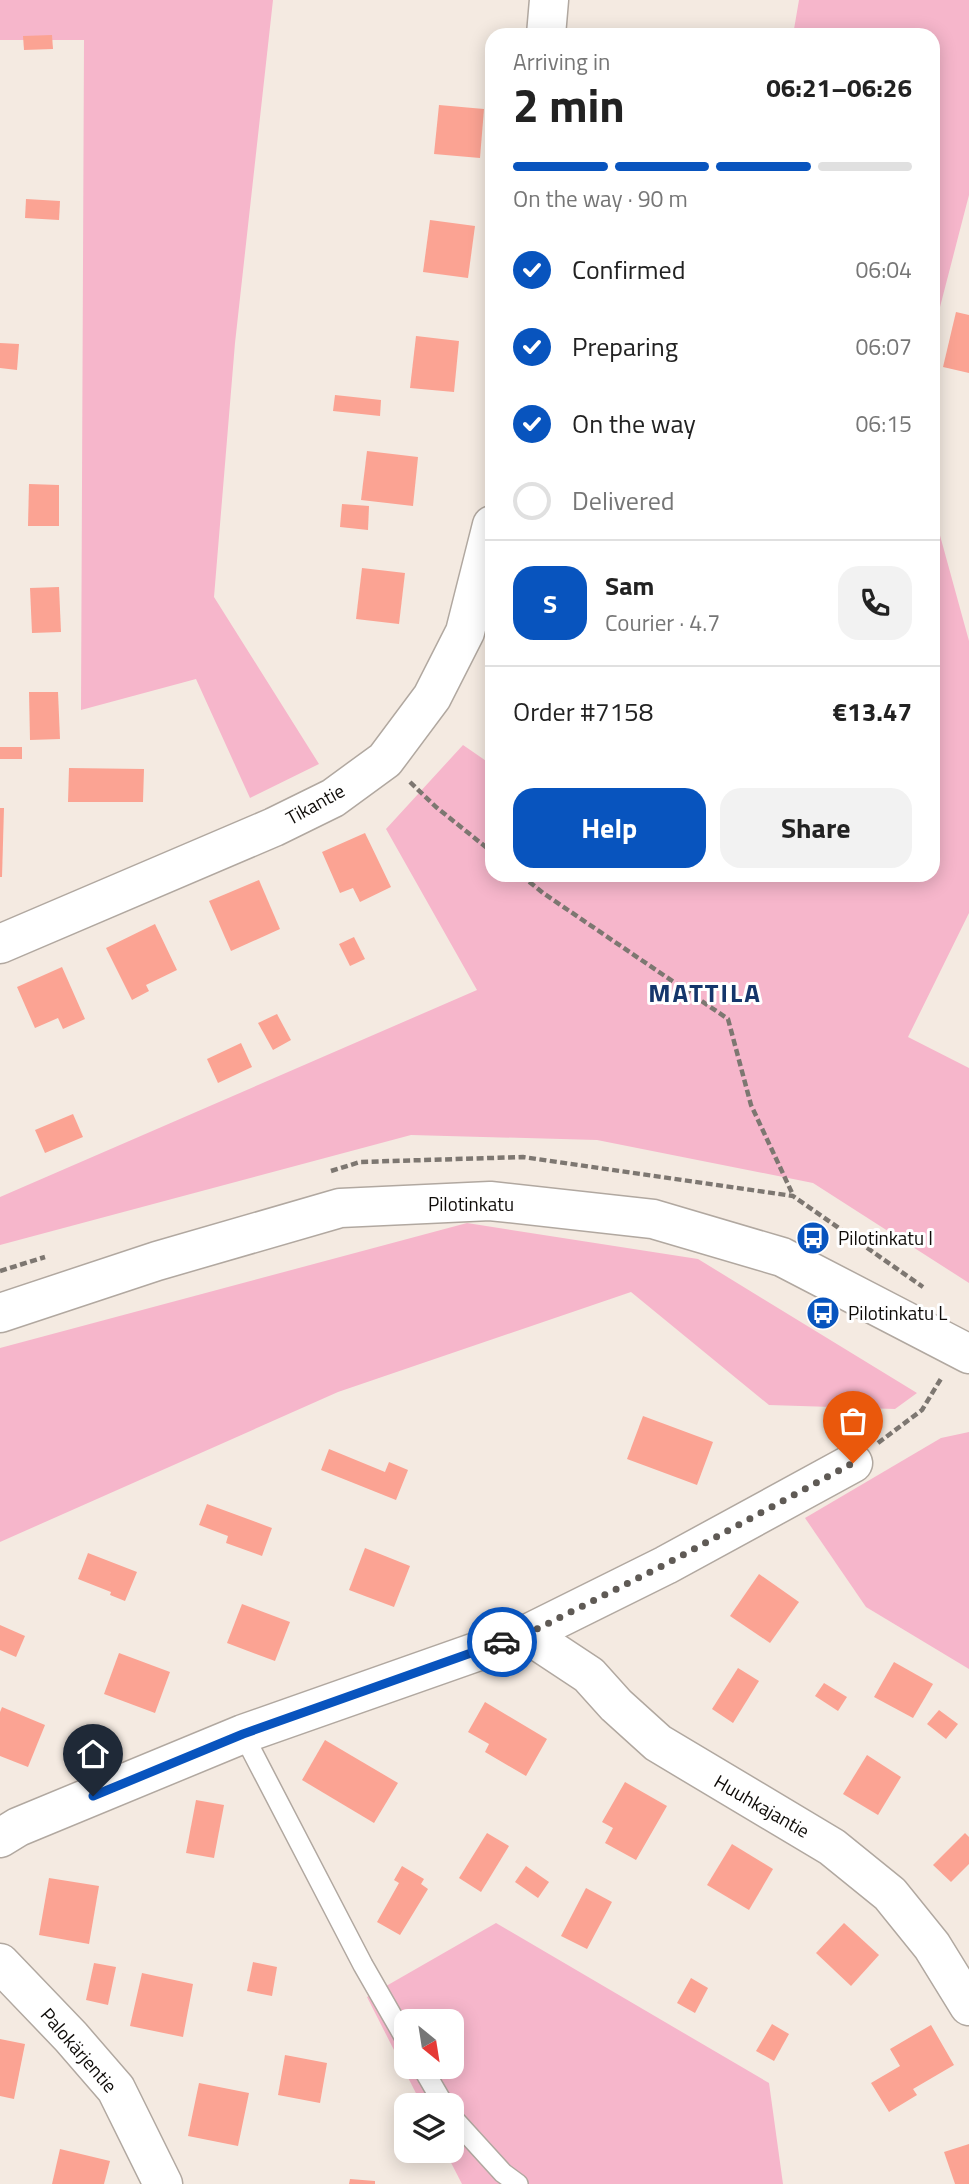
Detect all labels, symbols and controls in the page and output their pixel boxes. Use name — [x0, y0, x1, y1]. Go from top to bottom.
text: Arriving in — [513, 44, 610, 79]
text: 06:21–06:26 — [766, 68, 912, 107]
text: 2 min — [513, 70, 625, 140]
text: On the way · 90 m — [513, 181, 688, 216]
text: Confirmed — [572, 250, 686, 289]
icon: check — [513, 251, 551, 289]
text: 06:04 — [855, 252, 912, 287]
text: Preparing — [572, 327, 678, 366]
icon: check — [513, 328, 551, 366]
text: 06:07 — [855, 329, 912, 364]
text: On the way — [572, 404, 696, 443]
icon: check — [513, 405, 551, 443]
text: 06:15 — [855, 406, 912, 441]
text: Delivered — [572, 481, 675, 520]
text: Sam — [605, 566, 654, 605]
button: phone — [838, 566, 912, 640]
text: S — [543, 584, 557, 623]
text: Courier · 4.7 — [605, 605, 720, 640]
text: Order #7158 — [513, 692, 653, 731]
text: €13.47 — [833, 692, 912, 731]
street label: Tikantie — [280, 776, 349, 832]
button: Help — [513, 788, 706, 868]
button: Share — [720, 788, 912, 868]
district label: MATTILA — [648, 973, 762, 1012]
street label: Pilotinkatu — [428, 1189, 514, 1218]
bus stop icon: Pilotinkatu I — [794, 1219, 832, 1257]
place label: Pilotinkatu I — [838, 1223, 933, 1252]
bus stop icon: Pilotinkatu L — [804, 1294, 842, 1332]
place label: Pilotinkatu L — [848, 1298, 947, 1327]
pin — [823, 1391, 883, 1463]
icon: bag — [834, 1402, 872, 1440]
courier — [467, 1607, 537, 1677]
icon: car — [483, 1623, 521, 1661]
pin — [63, 1724, 123, 1796]
icon: home — [74, 1735, 112, 1773]
street label: Huuhkajantie — [709, 1767, 815, 1845]
street label: Palokärjentie — [34, 2001, 125, 2099]
north arrow — [394, 2009, 464, 2079]
map controls — [394, 2009, 464, 2163]
button: layers — [394, 2093, 464, 2163]

